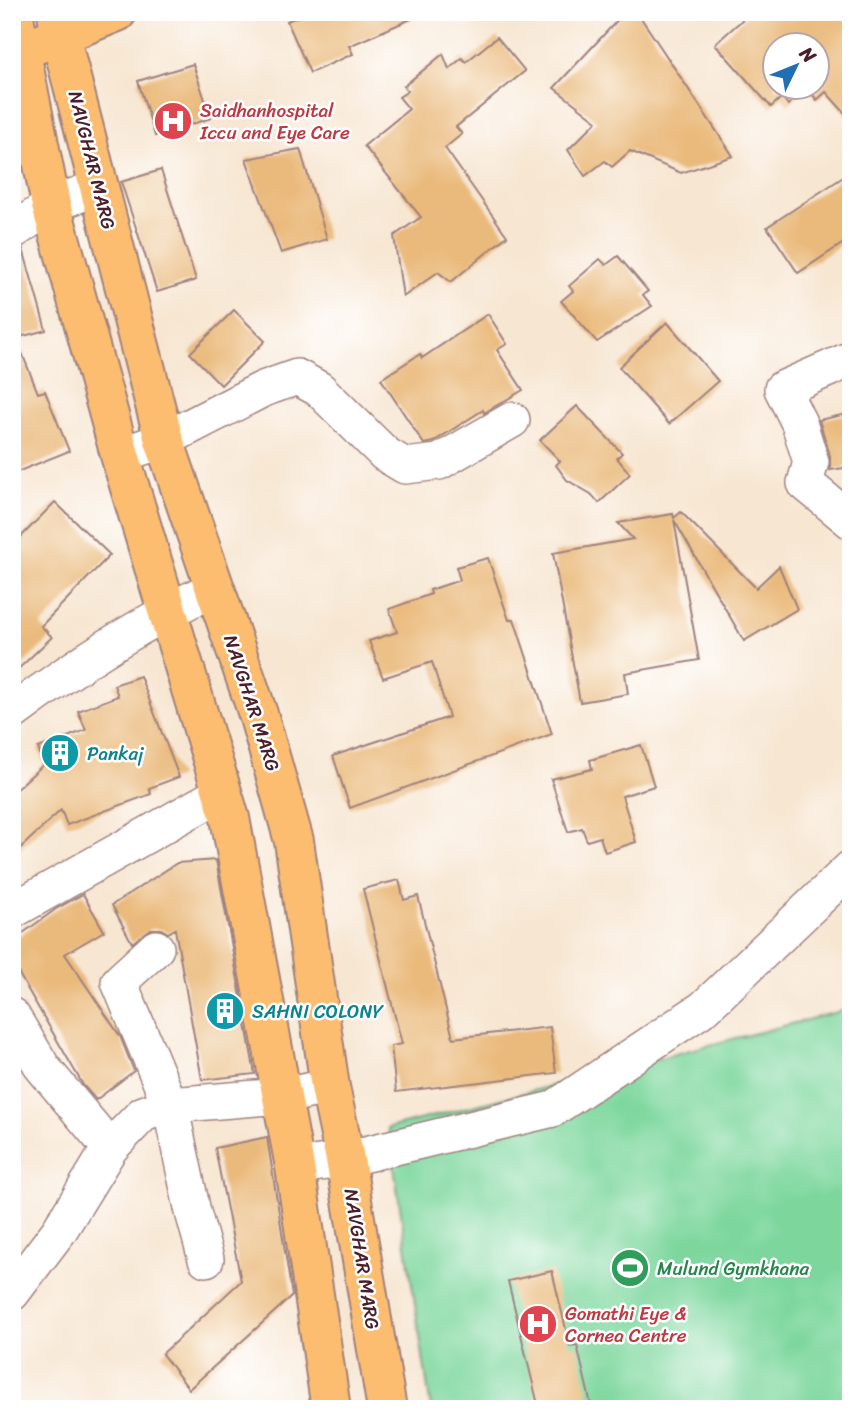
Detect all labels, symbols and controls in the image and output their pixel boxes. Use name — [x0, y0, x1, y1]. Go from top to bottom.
north arrow — [762, 32, 832, 102]
text: N — [791, 38, 825, 71]
street label: NAVGHAR MARG — [59, 87, 125, 233]
place label: Saidhanhospital Iccu and Eye Care — [199, 94, 350, 149]
hospital icon: Saidhanhospital Iccu and Eye Care — [152, 100, 194, 142]
street label: NAVGHAR MARG — [214, 630, 290, 776]
building icon: Pankaj — [39, 732, 81, 774]
place label: Pankaj — [87, 737, 145, 770]
building icon: SAHNI COLONY — [204, 990, 246, 1032]
place label: SAHNI COLONY — [252, 995, 385, 1028]
street label: NAVGHAR MARG — [335, 1186, 389, 1332]
sports icon: Mulund Gymkhana — [609, 1247, 651, 1289]
place label: Mulund Gymkhana — [657, 1252, 810, 1285]
place label: Gomathi Eye & Cornea Centre — [565, 1297, 687, 1352]
hospital icon: Gomathi Eye & Cornea Centre — [517, 1303, 559, 1345]

